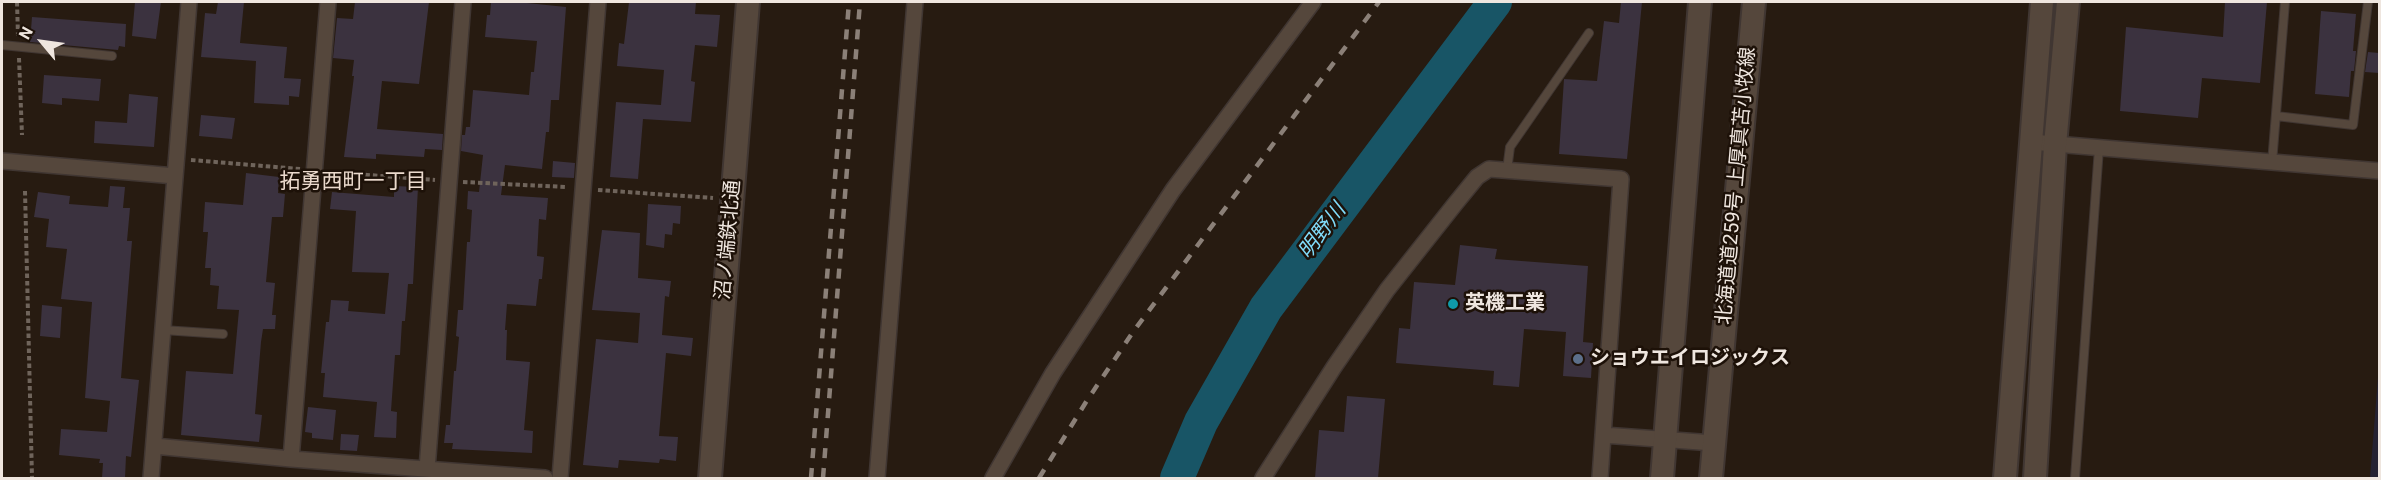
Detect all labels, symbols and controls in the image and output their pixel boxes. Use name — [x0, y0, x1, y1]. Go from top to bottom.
north arrow — [12, 12, 72, 72]
text: N — [15, 23, 37, 43]
street label: 北海道道259号 上厚真苫小牧線 — [1713, 46, 1761, 326]
district label: 拓勇西町一丁目 — [280, 170, 426, 196]
street label: 沼ノ端鉄北通 — [712, 179, 746, 301]
water label: 明野川 — [1294, 199, 1352, 265]
place label: 英機工業 — [1465, 292, 1545, 316]
marker: 英機工業 — [1446, 297, 1460, 311]
place label: ショウエイロジックス — [1590, 347, 1790, 371]
marker: ショウエイロジックス — [1571, 352, 1585, 366]

